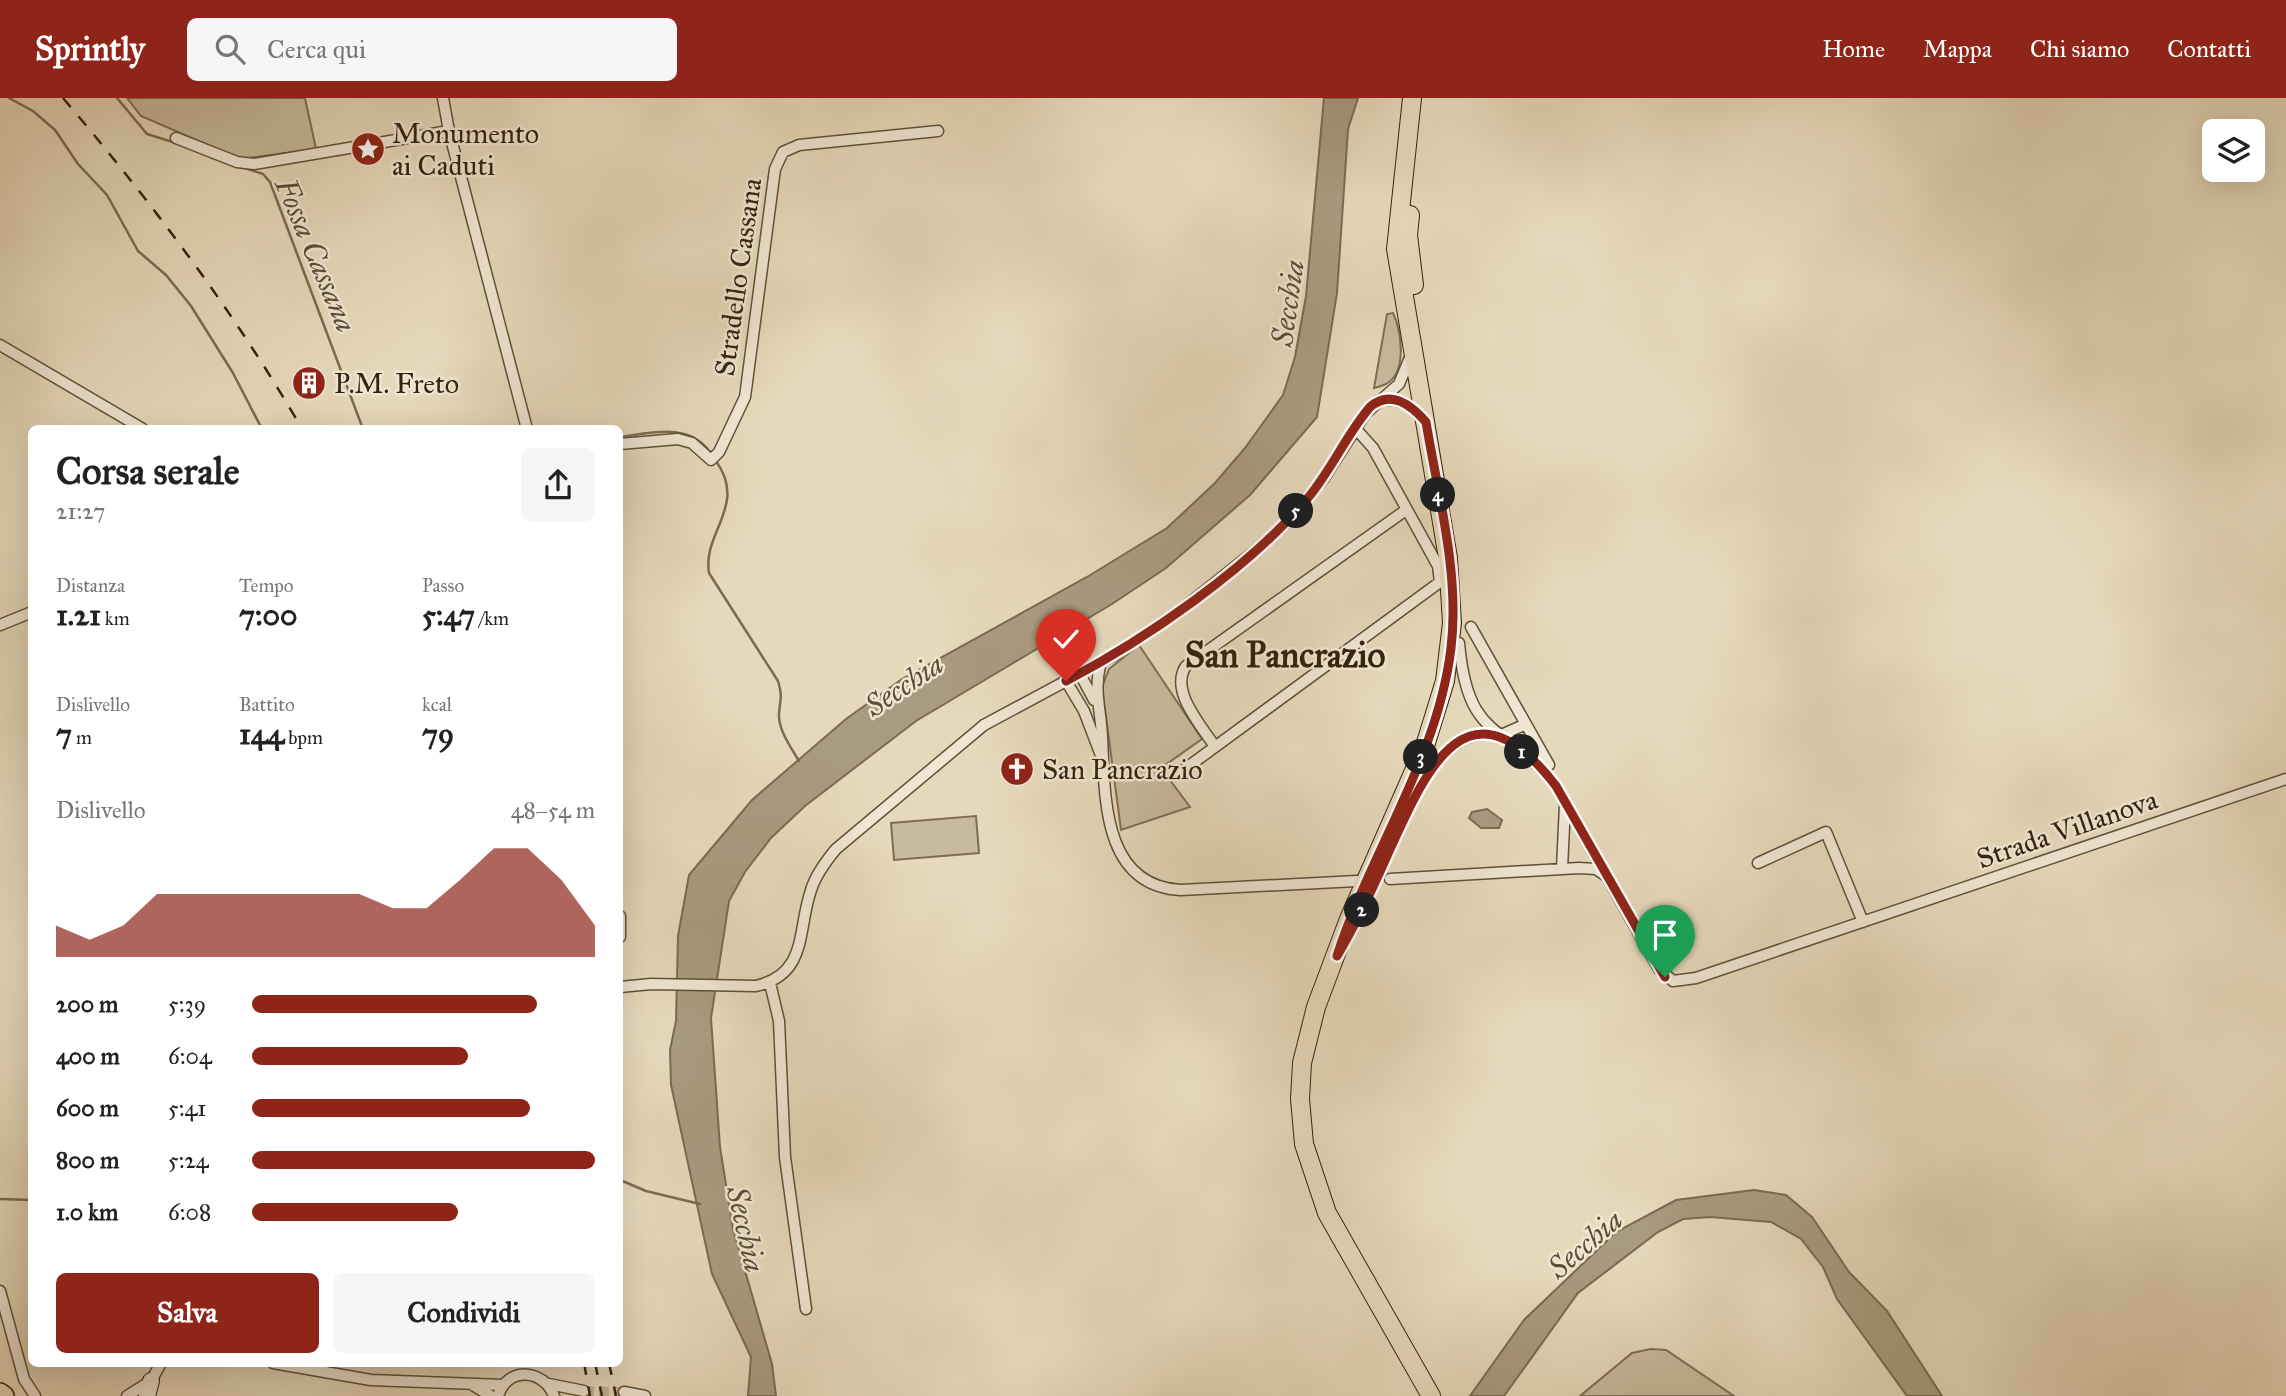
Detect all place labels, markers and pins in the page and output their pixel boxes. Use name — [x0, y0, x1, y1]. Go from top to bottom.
place label: Monumento ai Caduti — [392, 116, 539, 183]
place icon: Monumento ai Caduti — [349, 130, 387, 168]
building icon: P.M. Freto — [290, 364, 328, 402]
place label: P.M. Freto — [334, 366, 459, 401]
pin: 4 — [1420, 478, 1456, 512]
pin: 5 — [1278, 494, 1314, 528]
pin — [1036, 609, 1096, 681]
pin: 1 — [1504, 734, 1540, 770]
pin: 3 — [1404, 740, 1438, 774]
church icon: San Pancrazio — [998, 750, 1036, 788]
place label: San Pancrazio — [1042, 752, 1203, 787]
pin: 2 — [1344, 892, 1380, 928]
pin — [1635, 905, 1695, 977]

